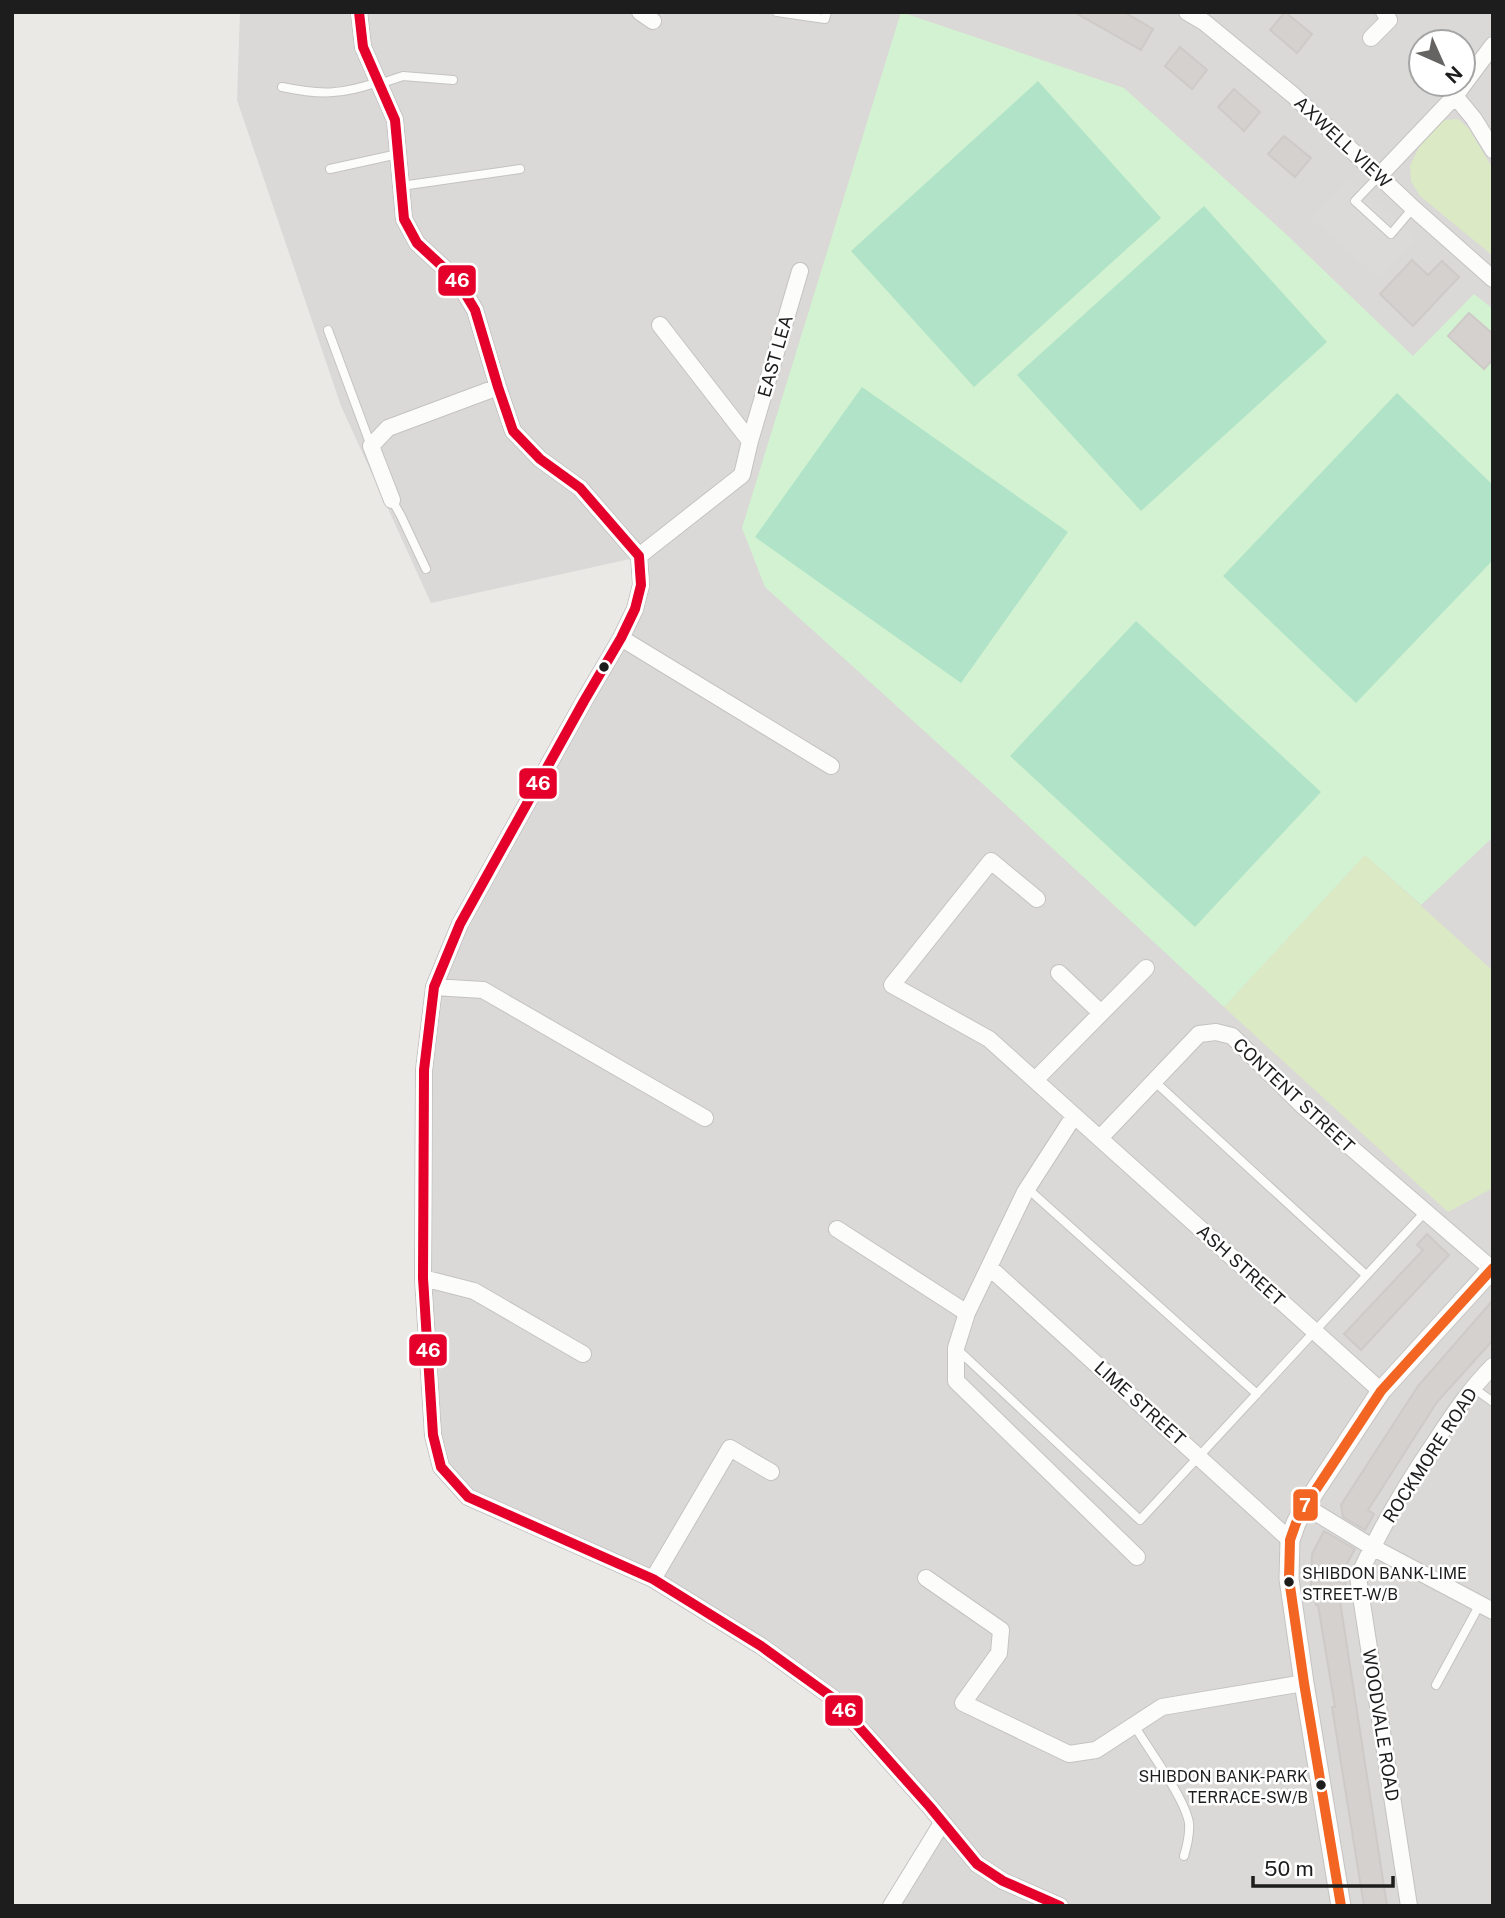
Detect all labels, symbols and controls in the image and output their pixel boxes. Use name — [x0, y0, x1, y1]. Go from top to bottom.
north arrow — [1407, 28, 1477, 98]
text: N — [1441, 62, 1467, 88]
street label: AXWELL VIEW — [1290, 92, 1396, 192]
line badge: 46 — [437, 264, 477, 297]
text: 46 — [444, 269, 470, 291]
street label: EAST LEA — [753, 312, 797, 400]
unlabelled marker — [597, 660, 611, 674]
line badge: 46 — [518, 767, 558, 800]
text: 46 — [525, 772, 551, 794]
street label: CONTENT STREET — [1229, 1033, 1359, 1157]
street label: ASH STREET — [1193, 1220, 1289, 1310]
line badge: 46 — [408, 1333, 448, 1367]
text: 46 — [415, 1339, 441, 1361]
street label: LIME STREET — [1090, 1357, 1190, 1450]
street label: ROCKMORE ROAD — [1379, 1384, 1481, 1526]
line badge: 7 — [1292, 1488, 1319, 1522]
text: 7 — [1299, 1494, 1311, 1516]
place label: SHIBDON BANK-LIME STREET-W/B — [1302, 1564, 1467, 1604]
marker: SHIBDON BANK-LIME STREET-W/B — [1282, 1575, 1296, 1589]
street label: WOODVALE ROAD — [1359, 1647, 1403, 1803]
line badge: 46 — [824, 1694, 864, 1727]
text: 46 — [831, 1699, 857, 1721]
place label: SHIBDON BANK-PARK TERRACE-SW/B — [1138, 1767, 1308, 1807]
marker: SHIBDON BANK-PARK TERRACE-SW/B — [1314, 1778, 1328, 1792]
scale bar — [1253, 1844, 1393, 1888]
text: 50 m — [1264, 1856, 1314, 1881]

